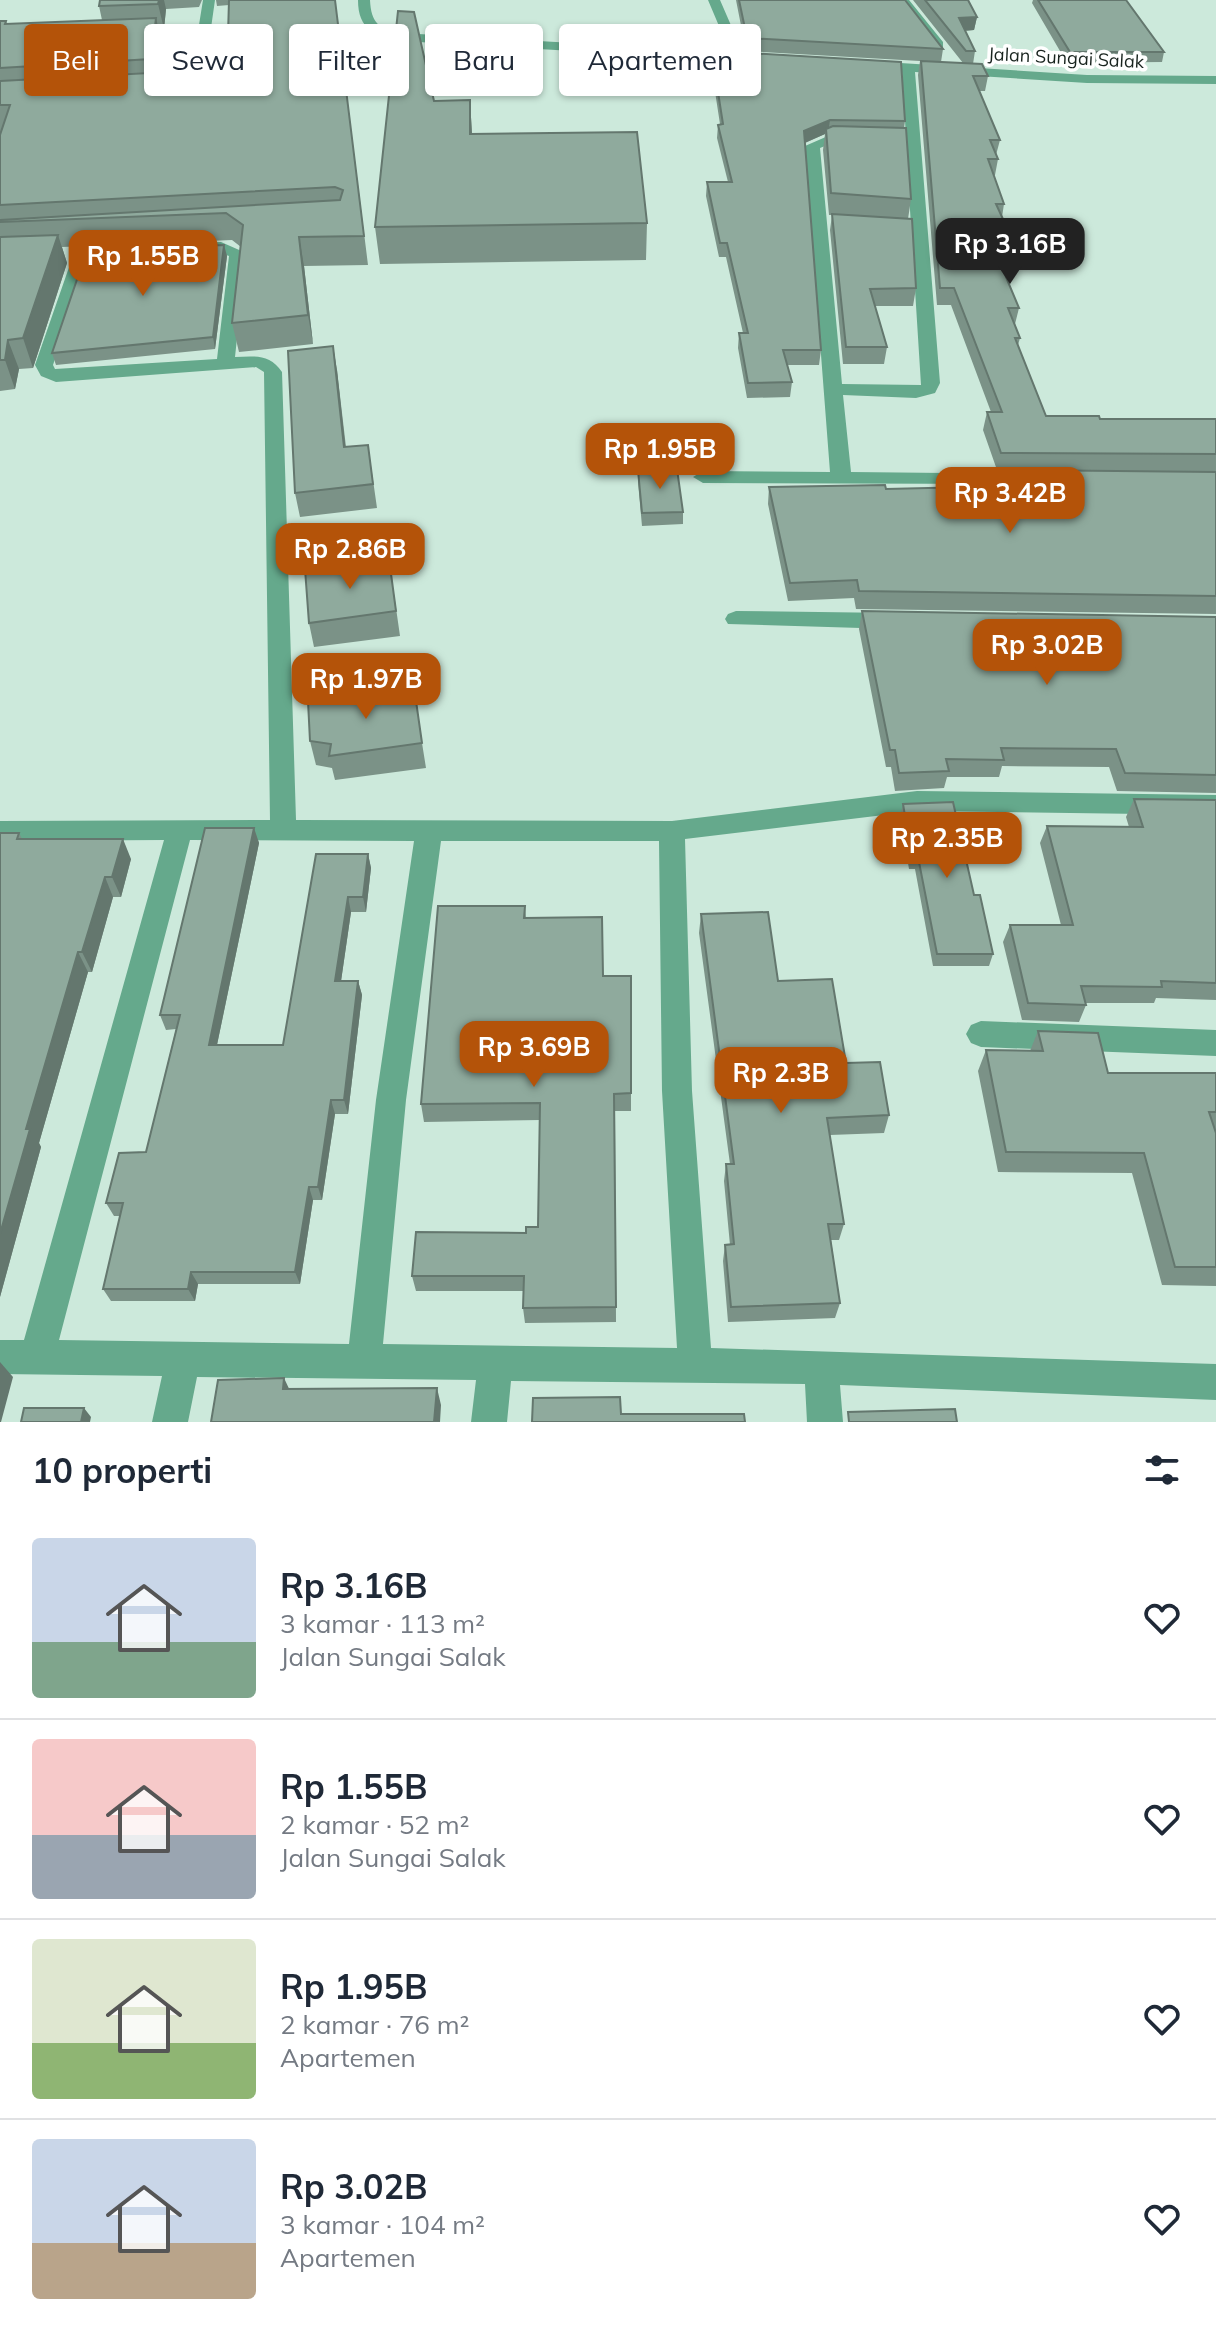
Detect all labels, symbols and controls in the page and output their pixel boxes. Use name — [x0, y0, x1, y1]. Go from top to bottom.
chip: Beli — [24, 24, 128, 96]
chip: Sewa — [144, 24, 273, 96]
chip: Filter — [289, 24, 409, 96]
chip: Baru — [425, 24, 543, 96]
chip: Apartemen — [559, 24, 761, 96]
street label: Jalan Sungai Salak — [987, 42, 1145, 73]
pin: Rp 3.16B — [927, 218, 1093, 286]
text: Rp 3.16B — [954, 227, 1066, 260]
pin: Rp 1.55B — [60, 230, 226, 298]
text: Rp 1.55B — [87, 239, 199, 272]
pin: Rp 1.95B — [577, 423, 743, 491]
text: Rp 1.95B — [604, 432, 716, 465]
pin: Rp 3.42B — [927, 467, 1093, 535]
text: Rp 3.42B — [954, 476, 1066, 509]
pin: Rp 2.86B — [267, 523, 433, 591]
text: Rp 2.86B — [294, 532, 406, 565]
pin: Rp 3.02B — [964, 619, 1130, 687]
text: Rp 3.02B — [991, 628, 1103, 661]
pin: Rp 1.97B — [283, 653, 449, 721]
text: Rp 1.97B — [310, 662, 422, 695]
pin: Rp 2.35B — [864, 812, 1030, 880]
text: Rp 2.35B — [891, 821, 1003, 854]
pin: Rp 3.69B — [451, 1021, 617, 1089]
text: Rp 3.69B — [478, 1030, 590, 1063]
pin: Rp 2.3B — [707, 1047, 855, 1115]
text: Rp 2.3B — [732, 1056, 830, 1089]
icon: filters — [1140, 1448, 1184, 1492]
text: 10 properti — [32, 1449, 212, 1492]
text: Rp 3.16B — [280, 1564, 427, 1607]
icon: home — [96, 1570, 192, 1666]
icon: heart — [1140, 1596, 1184, 1640]
text: 3 kamar · 113 m² — [280, 1607, 485, 1640]
text: Jalan Sungai Salak — [280, 1640, 506, 1673]
text: Rp 1.55B — [280, 1765, 427, 1808]
icon: home — [96, 1771, 192, 1867]
icon: heart — [1140, 1797, 1184, 1841]
text: 2 kamar · 52 m² — [280, 1808, 469, 1841]
text: Jalan Sungai Salak — [280, 1841, 506, 1874]
text: Rp 1.95B — [280, 1965, 427, 2008]
icon: home — [96, 1971, 192, 2067]
icon: heart — [1140, 1997, 1184, 2041]
text: 2 kamar · 76 m² — [280, 2008, 469, 2041]
text: Apartemen — [280, 2041, 416, 2074]
text: Rp 3.02B — [280, 2165, 427, 2208]
icon: home — [96, 2171, 192, 2267]
icon: heart — [1140, 2197, 1184, 2241]
text: 3 kamar · 104 m² — [280, 2208, 485, 2241]
text: Apartemen — [280, 2241, 416, 2274]

